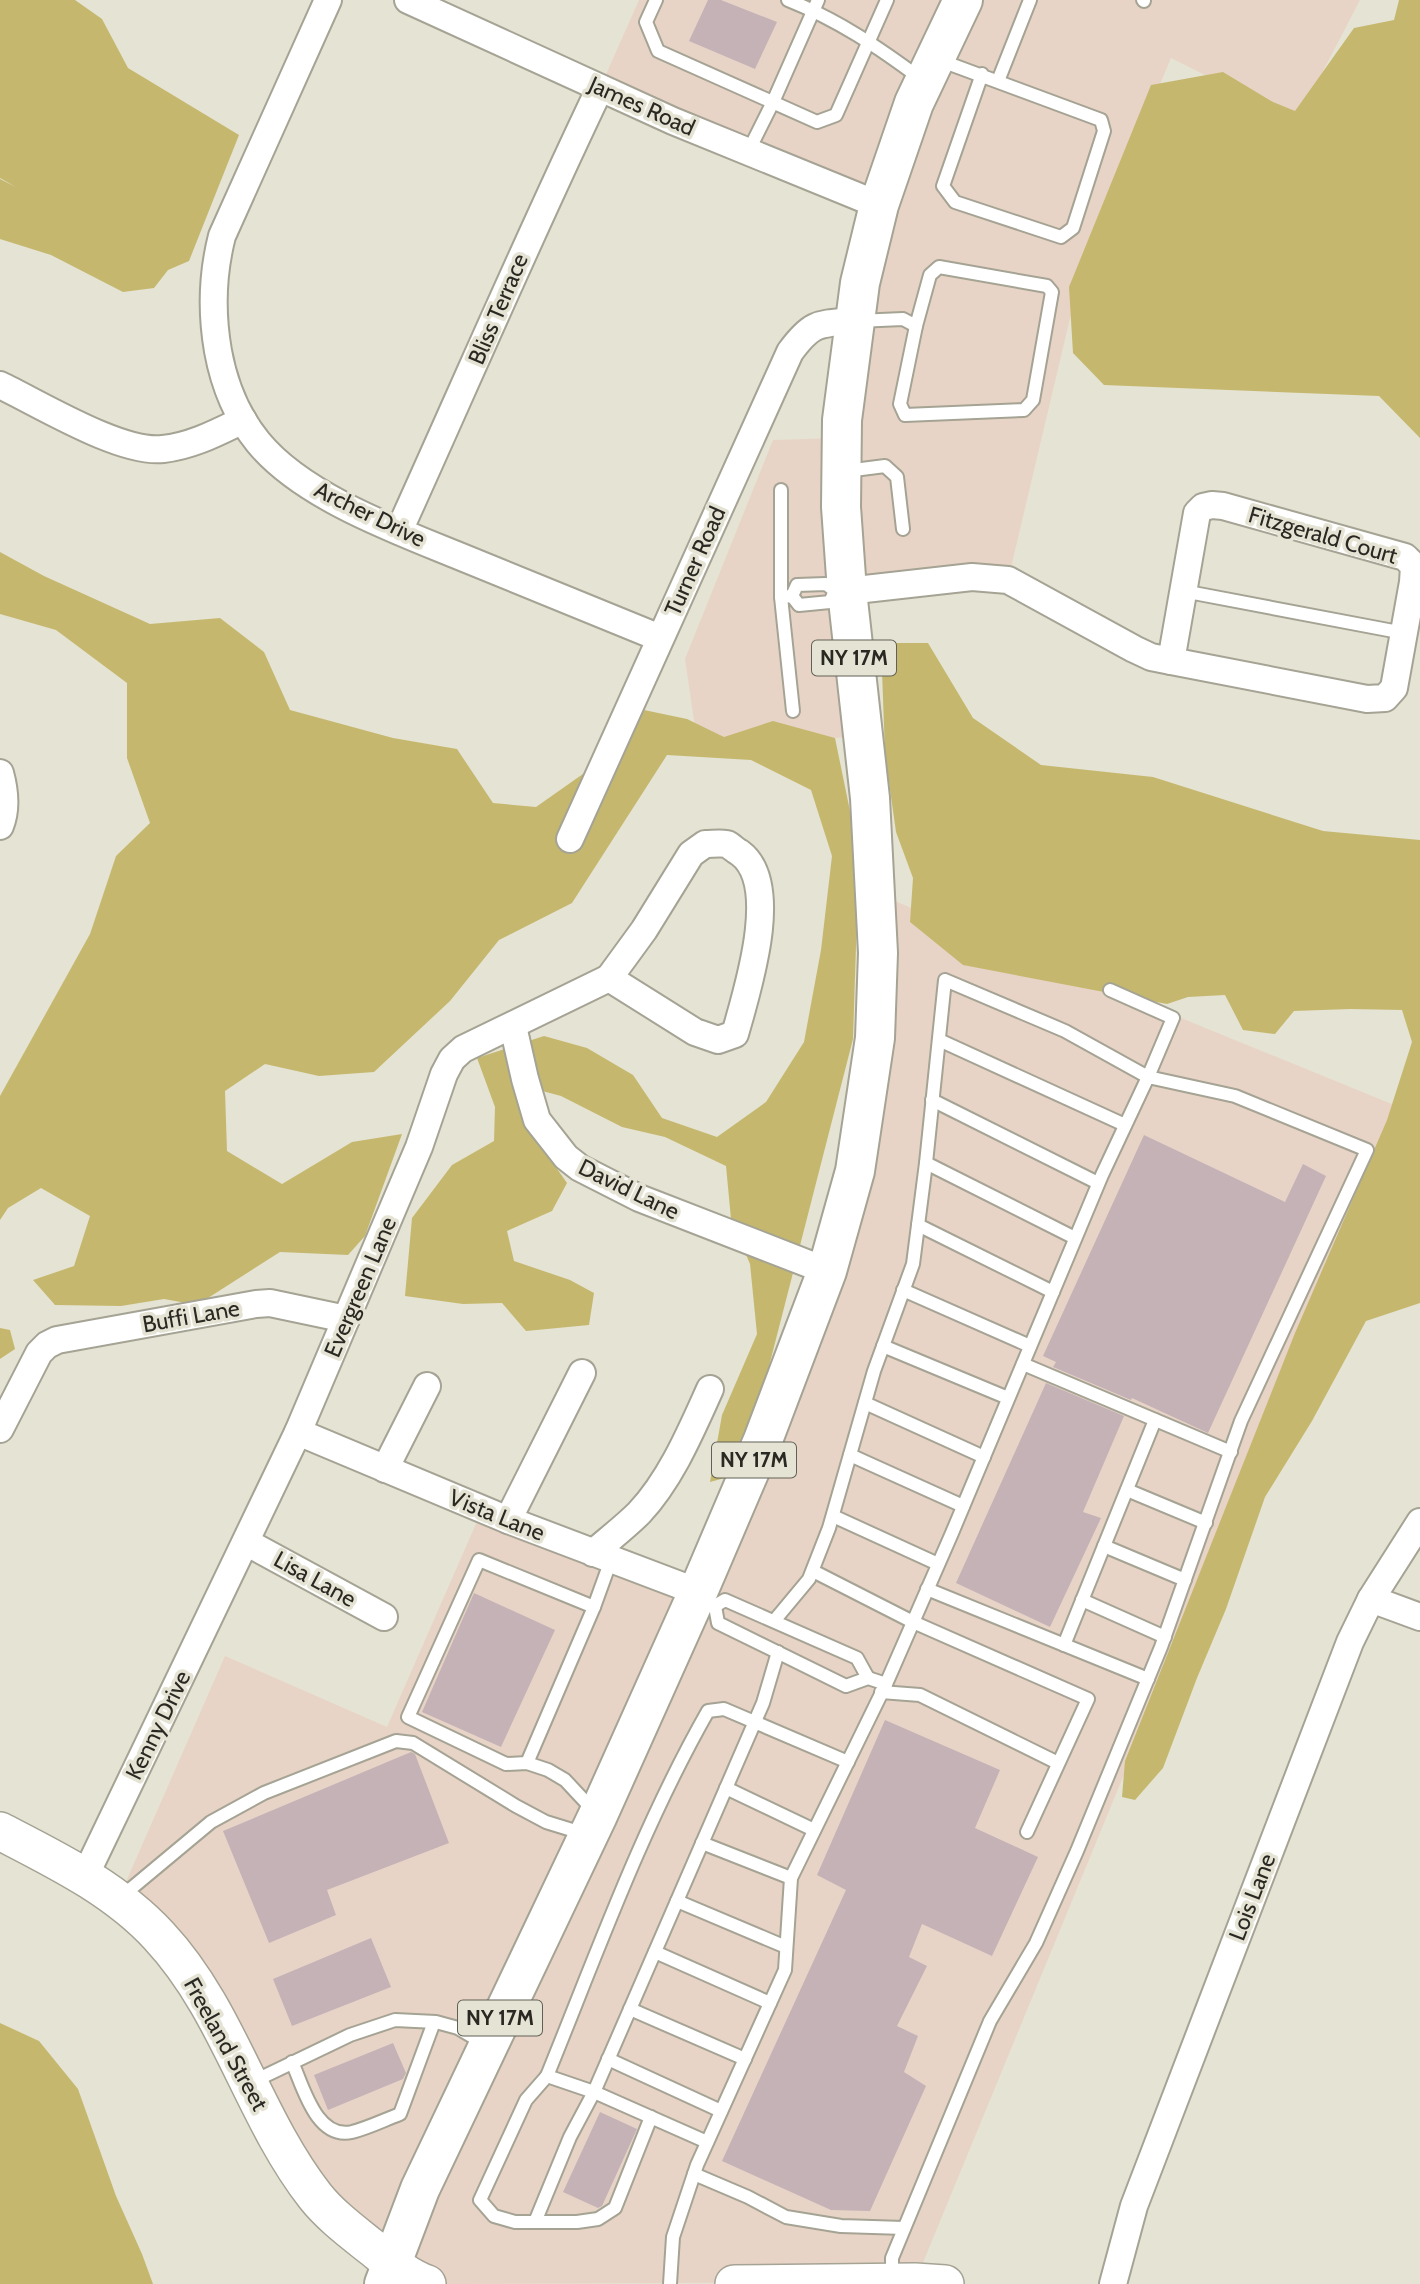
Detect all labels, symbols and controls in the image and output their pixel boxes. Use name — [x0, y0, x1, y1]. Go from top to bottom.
street label: James Road — [584, 70, 699, 142]
street label: Bliss Terrace — [462, 249, 534, 369]
street label: Archer Drive — [310, 475, 430, 553]
street label: Fitzgerald Court — [1245, 500, 1401, 570]
street label: Turner Road — [659, 502, 731, 620]
road number: NY 17M — [812, 640, 896, 676]
street label: David Lane — [574, 1153, 684, 1225]
street label: Evergreen Lane — [318, 1212, 402, 1361]
street label: Buffi Lane — [140, 1294, 242, 1338]
road number: NY 17M — [712, 1442, 796, 1478]
street label: Vista Lane — [445, 1483, 549, 1547]
street label: Lisa Lane — [269, 1545, 361, 1613]
street label: Kenny Drive — [120, 1666, 196, 1784]
street label: Lois Lane — [1223, 1849, 1281, 1944]
street label: Freeland Street — [178, 1973, 274, 2116]
road number: NY 17M — [458, 2000, 542, 2036]

